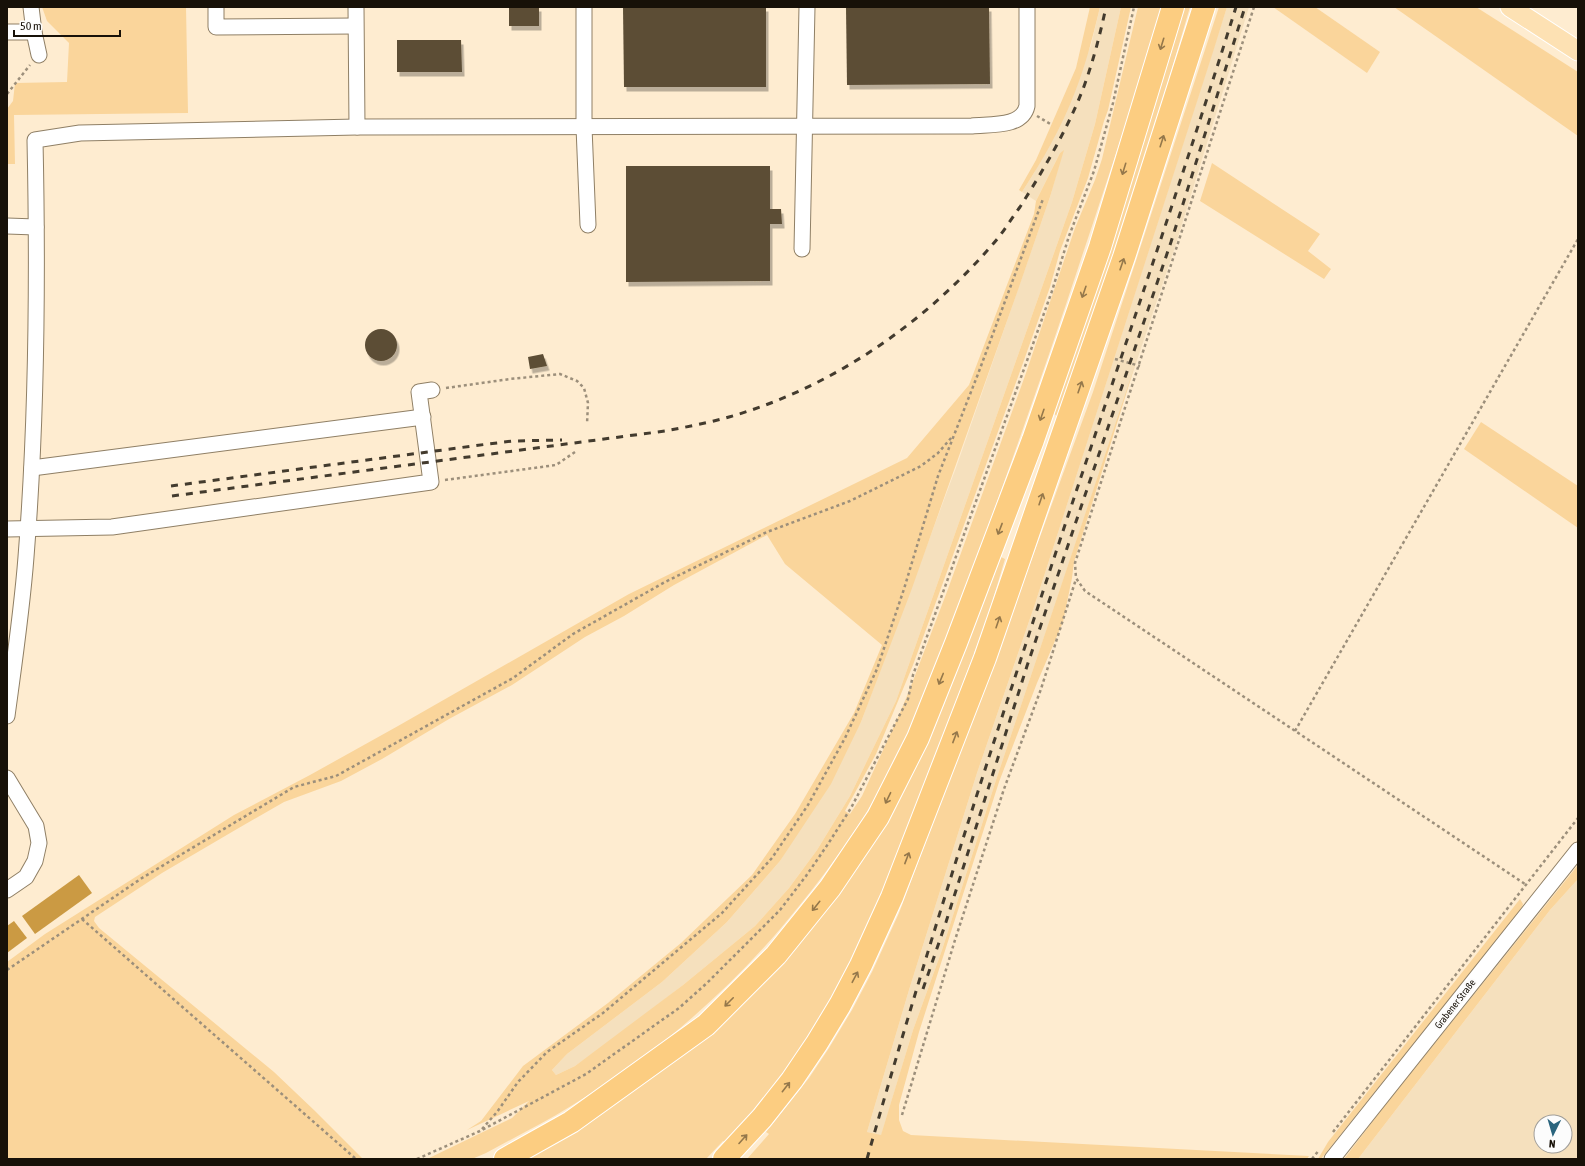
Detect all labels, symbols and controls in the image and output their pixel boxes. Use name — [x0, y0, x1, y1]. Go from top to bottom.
scale bar — [14, 12, 120, 38]
text: 50 m — [20, 19, 42, 33]
one-way arrow — [1158, 38, 1165, 51]
one-way arrow — [1159, 135, 1166, 148]
one-way arrow — [1120, 162, 1127, 175]
one-way arrow — [1118, 258, 1126, 270]
one-way arrow — [1080, 286, 1088, 298]
one-way arrow — [1076, 381, 1084, 393]
one-way arrow — [1037, 409, 1045, 421]
one-way arrow — [1037, 493, 1045, 505]
one-way arrow — [995, 522, 1003, 534]
one-way arrow — [995, 615, 1002, 628]
one-way arrow — [937, 673, 945, 685]
one-way arrow — [951, 732, 959, 744]
one-way arrow — [883, 791, 891, 803]
one-way arrow — [904, 853, 912, 865]
one-way arrow — [811, 900, 820, 911]
one-way arrow — [851, 971, 859, 983]
street label: Grabener Straße — [1432, 977, 1478, 1031]
one-way arrow — [724, 997, 734, 1007]
one-way arrow — [781, 1082, 790, 1093]
north arrow — [1533, 1114, 1573, 1154]
one-way arrow — [738, 1134, 747, 1144]
text: N — [1548, 1138, 1556, 1150]

